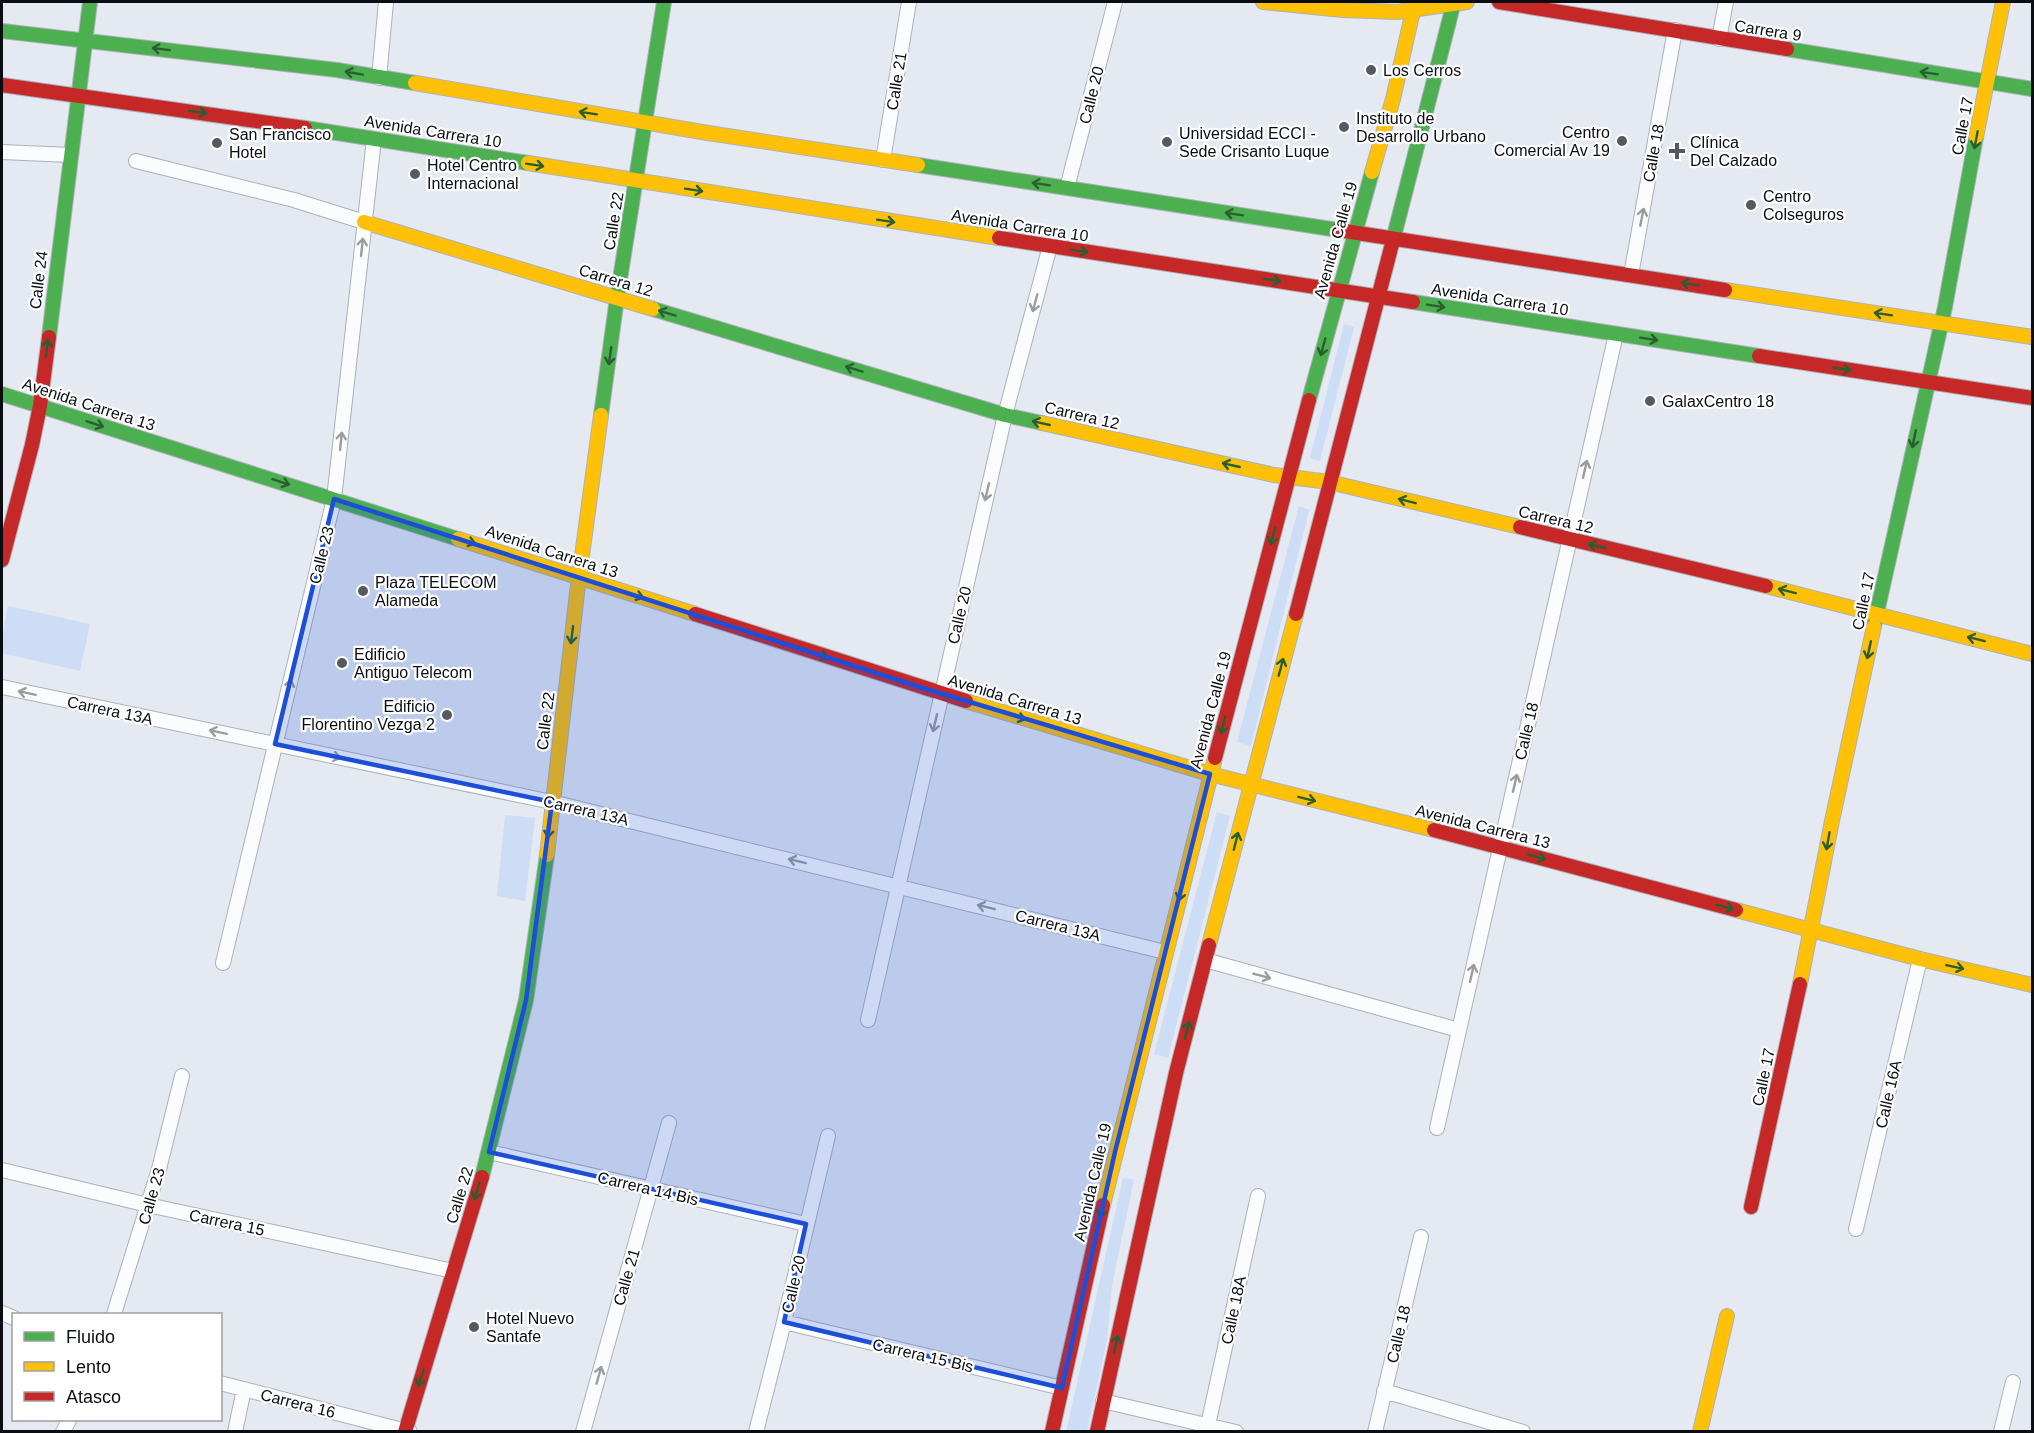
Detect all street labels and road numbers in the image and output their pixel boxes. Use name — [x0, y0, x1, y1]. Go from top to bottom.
street label: Carrera 9 — [1733, 17, 1803, 44]
street label: Calle 21 — [884, 51, 909, 111]
street label: Calle 20 — [1076, 64, 1107, 126]
street label: Calle 17 — [1949, 96, 1976, 157]
street label: Avenida Carrera 10 — [363, 112, 503, 151]
street label: Calle 18 — [1640, 123, 1667, 183]
street label: Avenida Calle 19 — [1311, 180, 1360, 300]
street label: Calle 22 — [601, 191, 626, 251]
street label: Avenida Carrera 10 — [950, 206, 1090, 245]
street label: Calle 24 — [26, 250, 51, 310]
street label: Carrera 12 — [577, 261, 655, 300]
street label: Avenida Carrera 10 — [1430, 280, 1570, 319]
street label: Avenida Carrera 13 — [20, 375, 157, 434]
street label: Carrera 12 — [1043, 399, 1121, 432]
street label: Carrera 12 — [1517, 503, 1595, 536]
street label: Avenida Carrera 13 — [483, 522, 620, 581]
street label: Calle 23 — [306, 524, 337, 586]
street label: Calle 17 — [1849, 571, 1878, 632]
street label: Calle 20 — [945, 585, 974, 646]
street label: Avenida Calle 19 — [1187, 650, 1234, 771]
street label: Avenida Carrera 13 — [946, 671, 1084, 728]
street label: Calle 22 — [533, 691, 558, 751]
street label: Carrera 13A — [66, 693, 155, 728]
street label: Calle 18 — [1512, 701, 1541, 762]
street label: Carrera 13A — [542, 792, 631, 829]
street label: Avenida Carrera 13 — [1414, 801, 1552, 852]
street label: Carrera 13A — [1014, 907, 1103, 944]
street label: Calle 17 — [1749, 1047, 1778, 1108]
street label: Calle 16A — [1872, 1058, 1905, 1130]
street label: Avenida Calle 19 — [1071, 1121, 1114, 1243]
street label: Calle 22 — [443, 1164, 476, 1226]
street label: Calle 23 — [135, 1165, 168, 1227]
street label: Carrera 14 Bis — [596, 1169, 700, 1208]
street label: Carrera 15 — [188, 1206, 266, 1239]
street label: Calle 21 — [610, 1246, 643, 1308]
street label: Calle 20 — [779, 1254, 808, 1315]
street label: Calle 18A — [1218, 1274, 1249, 1346]
street label: Calle 18 — [1384, 1304, 1413, 1365]
street label: Carrera 15 Bis — [871, 1336, 975, 1375]
street label: Carrera 16 — [259, 1386, 337, 1421]

